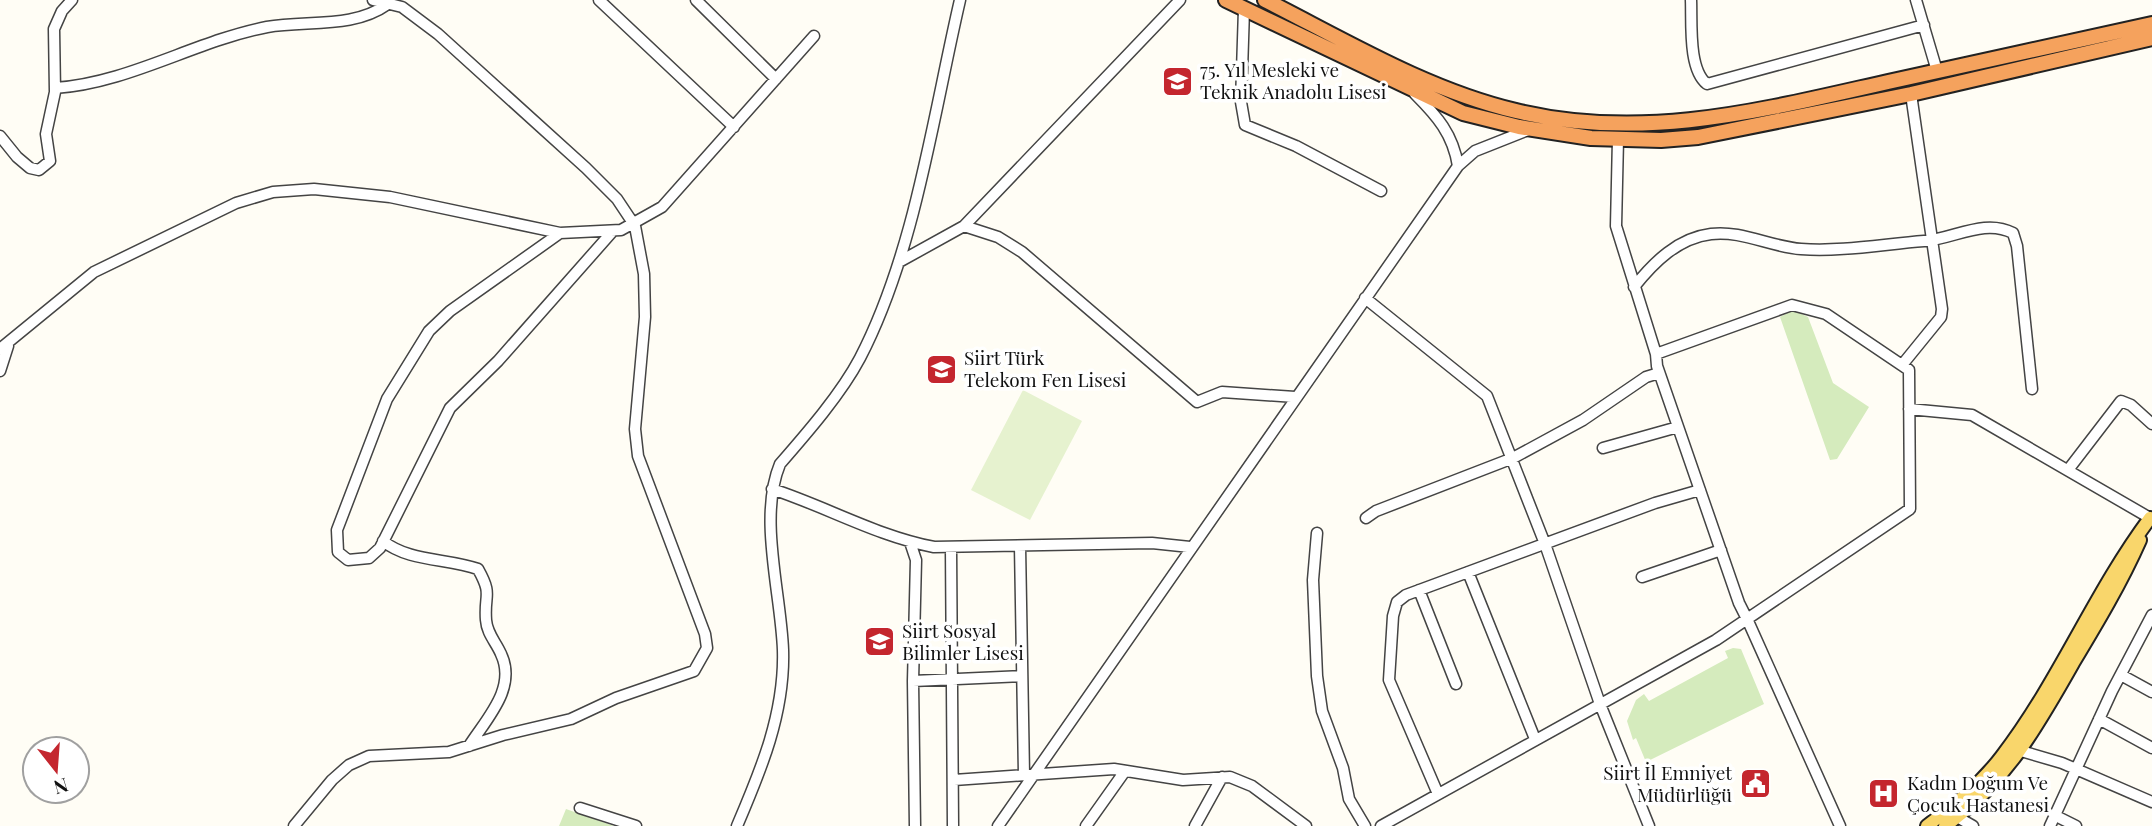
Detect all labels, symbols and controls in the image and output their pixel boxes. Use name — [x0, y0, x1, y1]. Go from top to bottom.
place label: 75. Yıl Mesleki ve Teknik Anadolu Lisesi — [1200, 56, 1387, 104]
school or university icon: 75. Yıl Mesleki ve Teknik Anadolu Lisesi — [1160, 64, 1194, 98]
place label: Siirt Türk Telekom Fen Lisesi — [964, 344, 1127, 392]
school or university icon: Siirt Türk Telekom Fen Lisesi — [924, 352, 958, 386]
place label: Siirt Sosyal Bilimler Lisesi — [902, 617, 1024, 665]
school or university icon: Siirt Sosyal Bilimler Lisesi — [862, 625, 896, 659]
north arrow — [21, 735, 91, 805]
place label: Siirt İl Emniyet Müdürlüğü — [1603, 759, 1732, 807]
public building icon: Siirt İl Emniyet Müdürlüğü — [1738, 767, 1772, 801]
place label: Kadın Doğum Ve Çocuk Hastanesi — [1907, 769, 2050, 817]
text: N — [51, 773, 72, 802]
hospital icon: Kadın Doğum Ve Çocuk Hastanesi — [1867, 777, 1901, 811]

